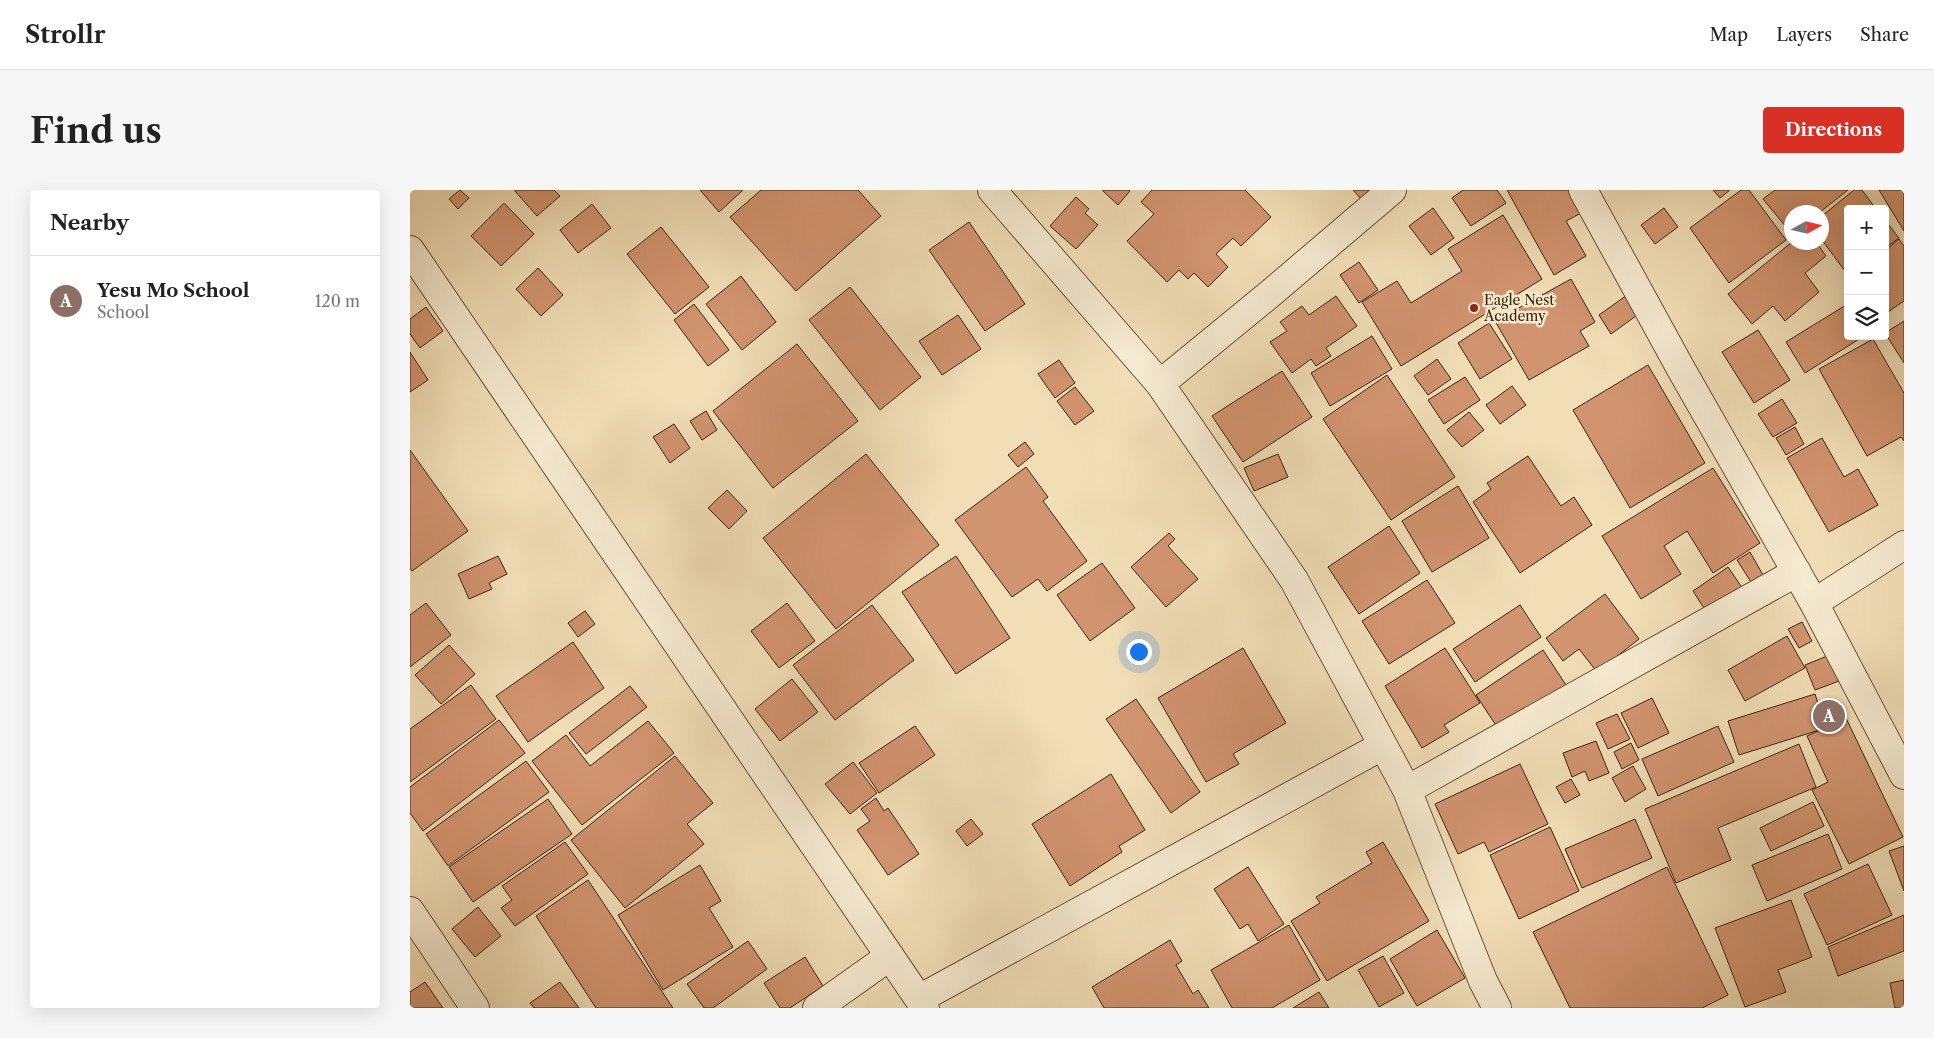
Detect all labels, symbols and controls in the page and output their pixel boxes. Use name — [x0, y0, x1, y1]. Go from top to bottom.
text: Strollr — [25, 20, 105, 49]
text: Map — [1710, 24, 1748, 46]
text: Layers — [1776, 24, 1832, 46]
text: Share — [1860, 24, 1909, 46]
button: Directions — [1763, 107, 1904, 153]
text: Find us — [30, 109, 162, 152]
north arrow — [1784, 205, 1829, 250]
map controls — [1844, 205, 1889, 340]
button: + — [1844, 205, 1889, 250]
text: Nearby — [50, 210, 129, 235]
button: − — [1844, 250, 1889, 295]
text: Yesu Mo School — [97, 279, 250, 302]
text: A — [60, 291, 72, 311]
text: 120 m — [315, 291, 360, 311]
place label: Eagle Nest Academy — [1483, 291, 1554, 325]
button: layers — [1844, 295, 1889, 340]
text: School — [97, 302, 149, 322]
marker: Eagle Nest Academy — [1468, 302, 1480, 314]
your location — [1126, 639, 1152, 665]
pin: A — [1813, 697, 1845, 735]

